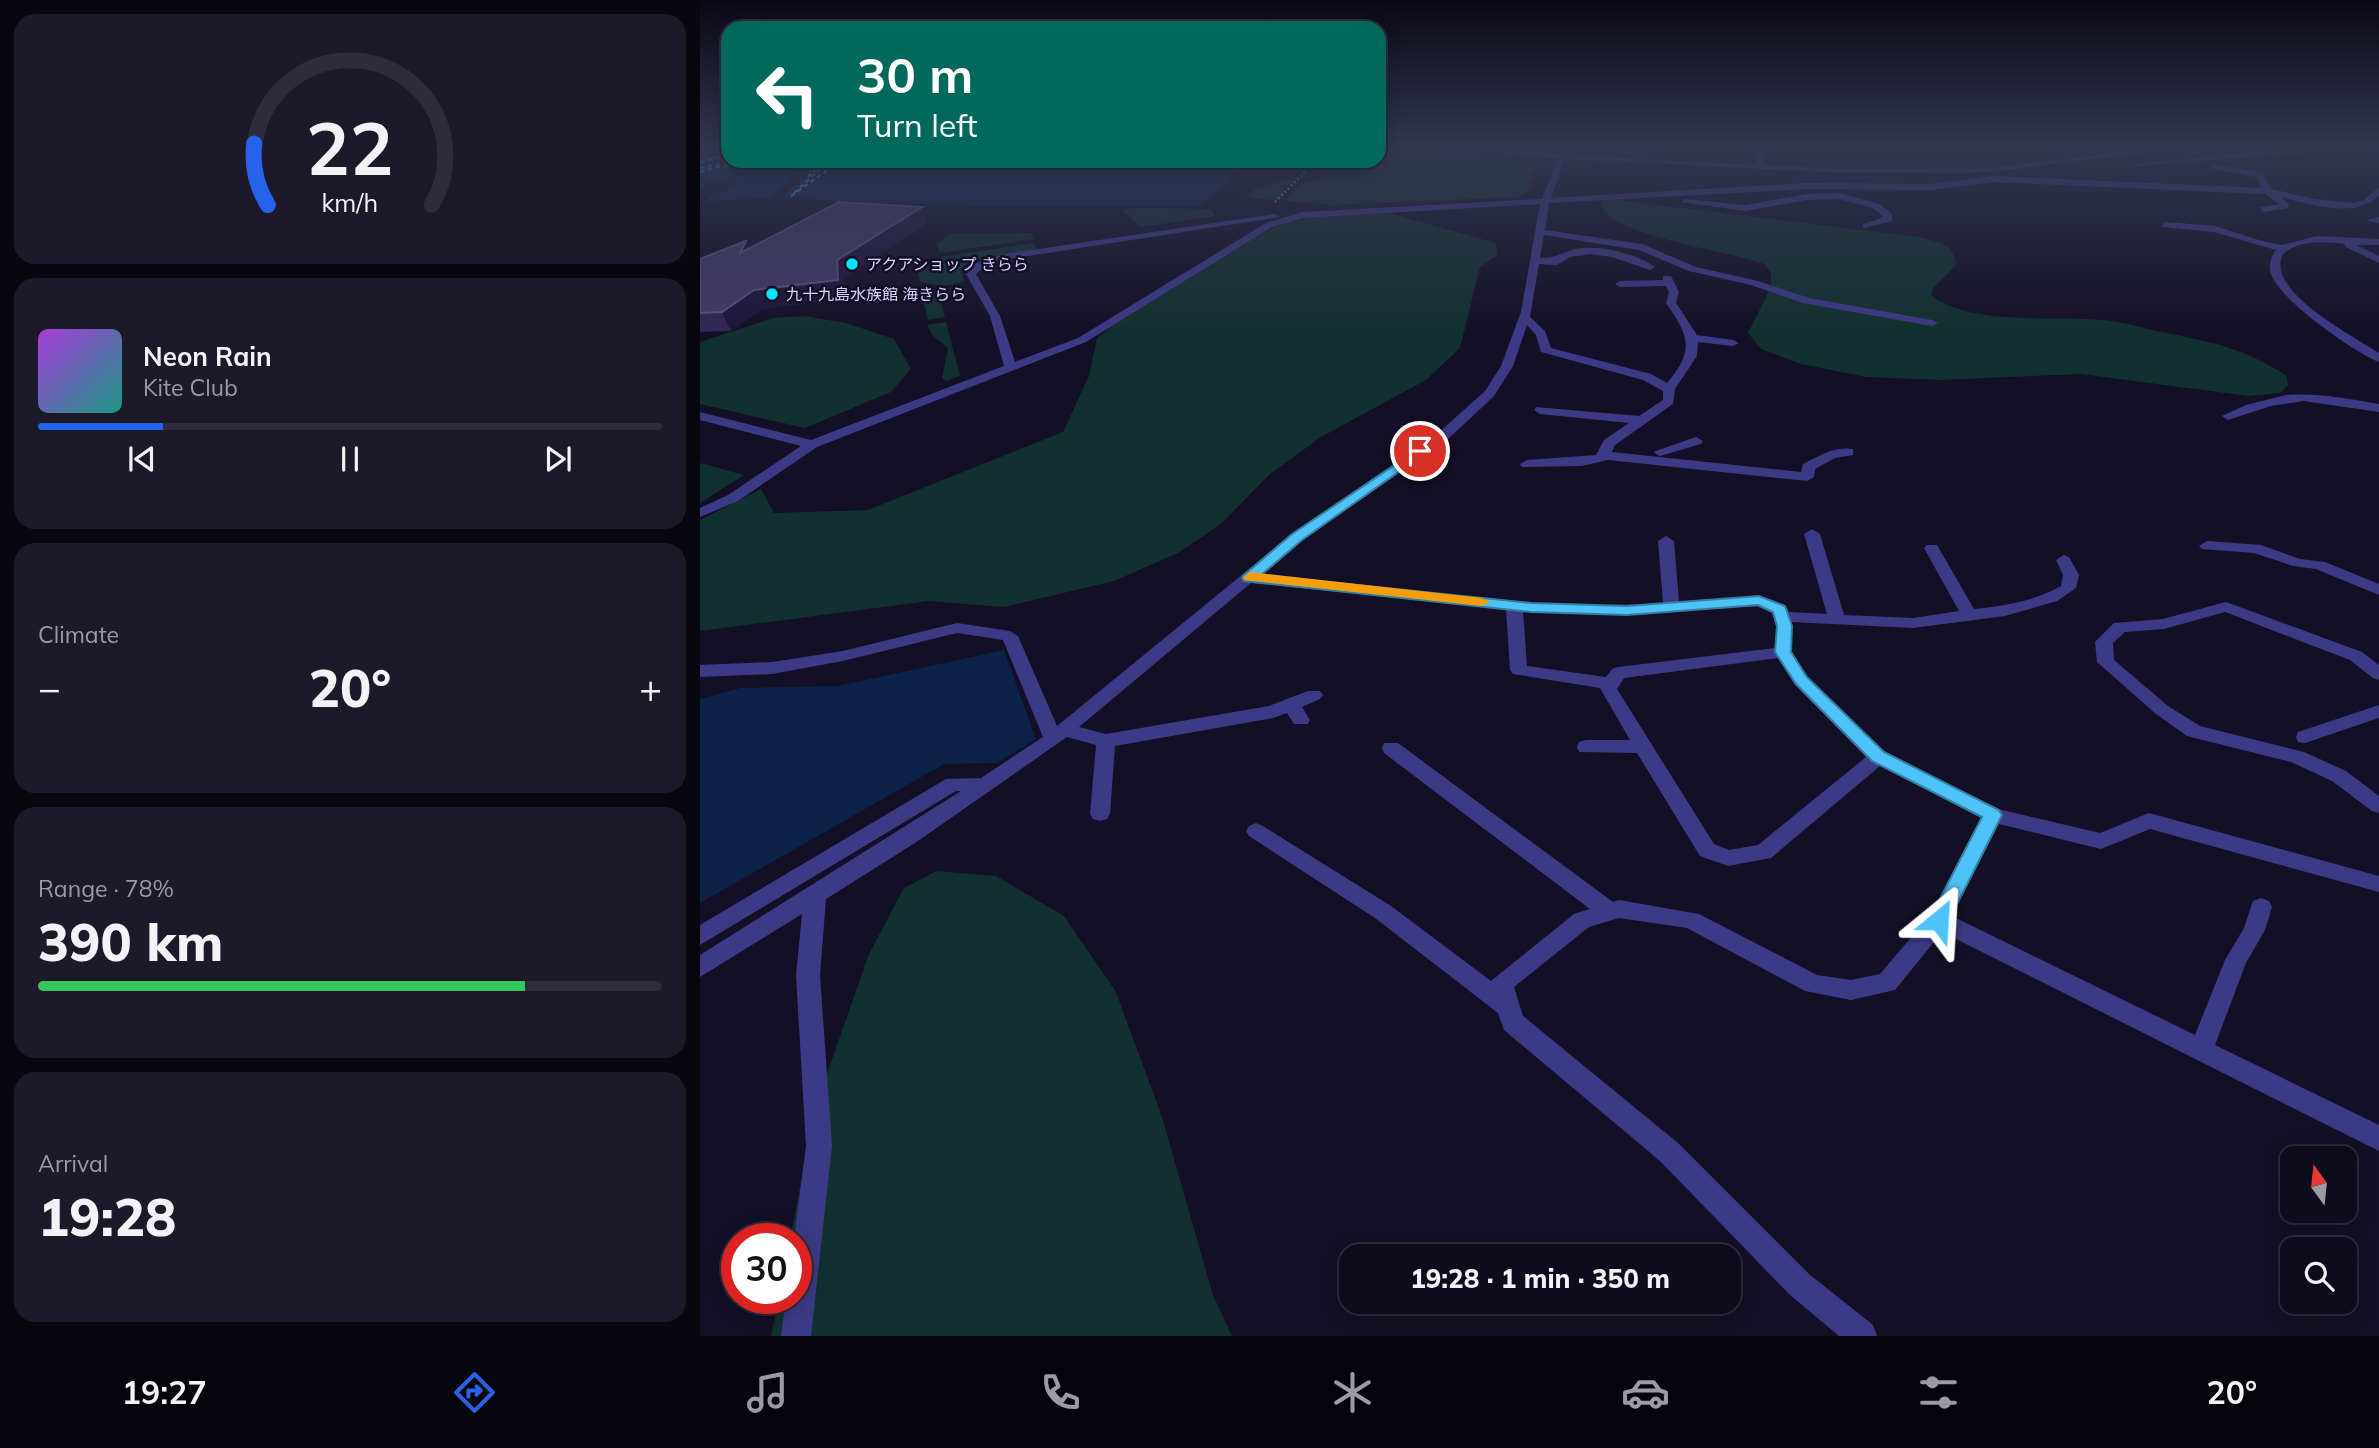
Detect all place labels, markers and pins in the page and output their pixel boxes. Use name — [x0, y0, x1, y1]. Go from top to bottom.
place label: アクアショップ きらら — [866, 254, 1029, 274]
marker: アクアショップ きらら — [844, 256, 860, 272]
place label: 九十九島水族館 海きらら — [786, 284, 966, 304]
marker: 九十九島水族館 海きらら — [764, 286, 780, 302]
pin — [1390, 421, 1450, 481]

